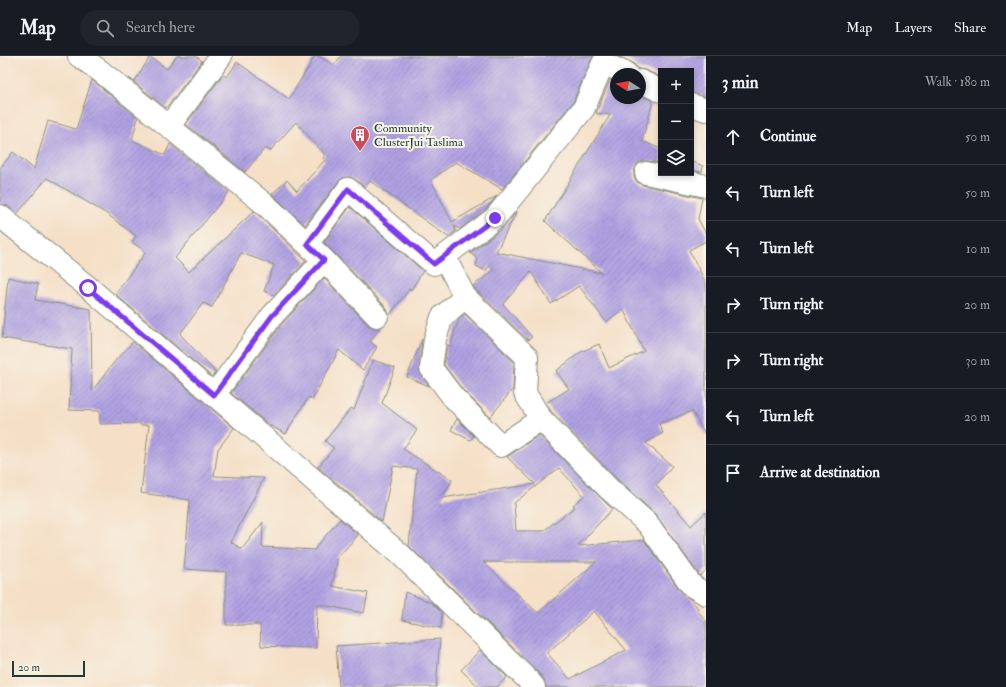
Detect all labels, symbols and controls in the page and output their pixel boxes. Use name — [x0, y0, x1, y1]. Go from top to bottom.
search box — [80, 10, 360, 46]
text: Map — [20, 16, 56, 40]
icon: search — [94, 17, 116, 39]
text: Search here — [126, 18, 195, 37]
text: Map — [846, 19, 872, 36]
text: Layers — [894, 19, 932, 36]
text: Share — [954, 19, 986, 36]
north arrow — [610, 68, 646, 104]
map controls — [658, 68, 694, 176]
button: + — [658, 68, 694, 104]
text: 3 min — [722, 72, 759, 93]
text: Walk · 180 m — [925, 74, 990, 90]
button: − — [658, 104, 694, 140]
place label: Community ClusterJui Taslima — [374, 121, 464, 150]
building icon: Community ClusterJui Taslima — [349, 124, 371, 152]
icon: ahead — [722, 126, 744, 148]
text: Continue — [760, 127, 816, 146]
text: 50 m — [965, 129, 990, 145]
button: layers — [658, 140, 694, 176]
icon: left — [722, 182, 744, 204]
text: Turn left — [760, 183, 814, 202]
text: 50 m — [965, 185, 990, 201]
route end — [486, 209, 504, 227]
icon: left — [722, 238, 744, 260]
text: Turn left — [760, 239, 814, 258]
text: 10 m — [966, 241, 990, 257]
route start — [79, 279, 97, 297]
icon: right — [722, 294, 744, 316]
text: Turn right — [760, 295, 823, 314]
text: 20 m — [964, 297, 990, 313]
icon: right — [722, 350, 744, 372]
text: Turn right — [760, 351, 823, 370]
text: 30 m — [966, 353, 990, 369]
icon: left — [722, 406, 744, 428]
text: Turn left — [760, 407, 814, 426]
text: 20 m — [964, 409, 990, 425]
icon: arrive — [722, 462, 744, 484]
text: Arrive at destination — [760, 463, 880, 482]
scale bar — [12, 659, 85, 678]
text: 20 m — [18, 661, 40, 674]

